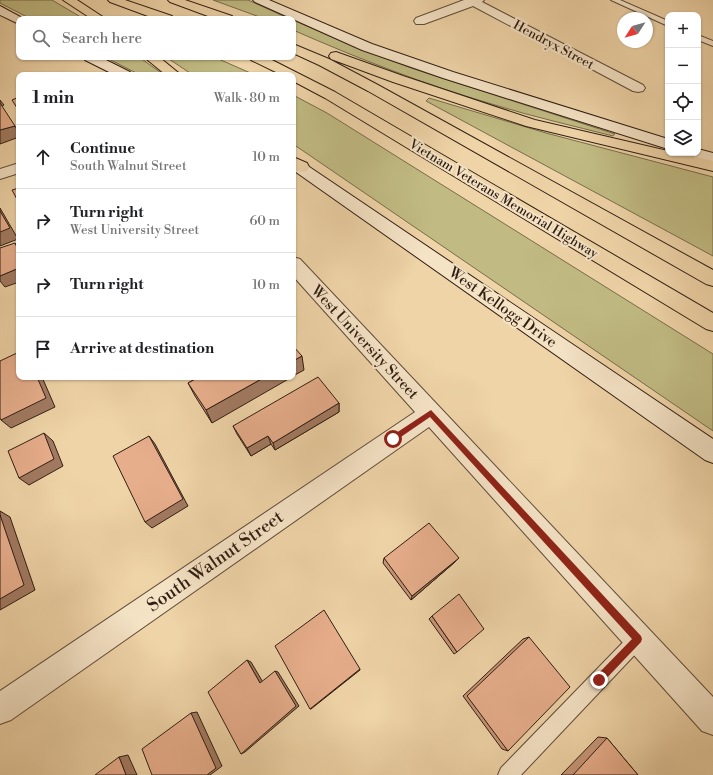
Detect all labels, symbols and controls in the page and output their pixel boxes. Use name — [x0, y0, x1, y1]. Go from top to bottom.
north arrow — [617, 12, 653, 48]
map controls — [665, 12, 701, 156]
button: + — [665, 12, 701, 48]
search box — [16, 16, 296, 60]
street label: Hendryx Street — [510, 17, 597, 73]
icon: search — [30, 27, 52, 49]
text: Search here — [62, 29, 142, 48]
button: − — [665, 48, 701, 84]
button: locate — [665, 84, 701, 120]
text: 1 min — [32, 87, 74, 109]
text: Walk · 80 m — [214, 90, 280, 106]
button: layers — [665, 120, 701, 156]
street label: Vietnam Veterans Memorial Highway — [405, 135, 601, 262]
text: Continue — [70, 139, 135, 158]
icon: ahead — [32, 146, 54, 168]
text: 10 m — [252, 149, 280, 165]
text: South Walnut Street — [70, 158, 187, 174]
text: Turn right — [70, 203, 144, 222]
icon: right — [32, 210, 54, 232]
text: 60 m — [249, 213, 280, 229]
text: West University Street — [70, 222, 199, 238]
street label: West Kellogg Drive — [444, 262, 561, 352]
icon: right — [32, 274, 54, 296]
text: Turn right — [70, 275, 144, 294]
text: 10 m — [252, 277, 280, 293]
street label: West University Street — [306, 281, 423, 404]
icon: arrive — [32, 338, 54, 360]
text: Arrive at destination — [70, 339, 214, 358]
route start — [384, 430, 402, 448]
street label: South Walnut Street — [143, 505, 288, 617]
route end — [590, 671, 608, 689]

